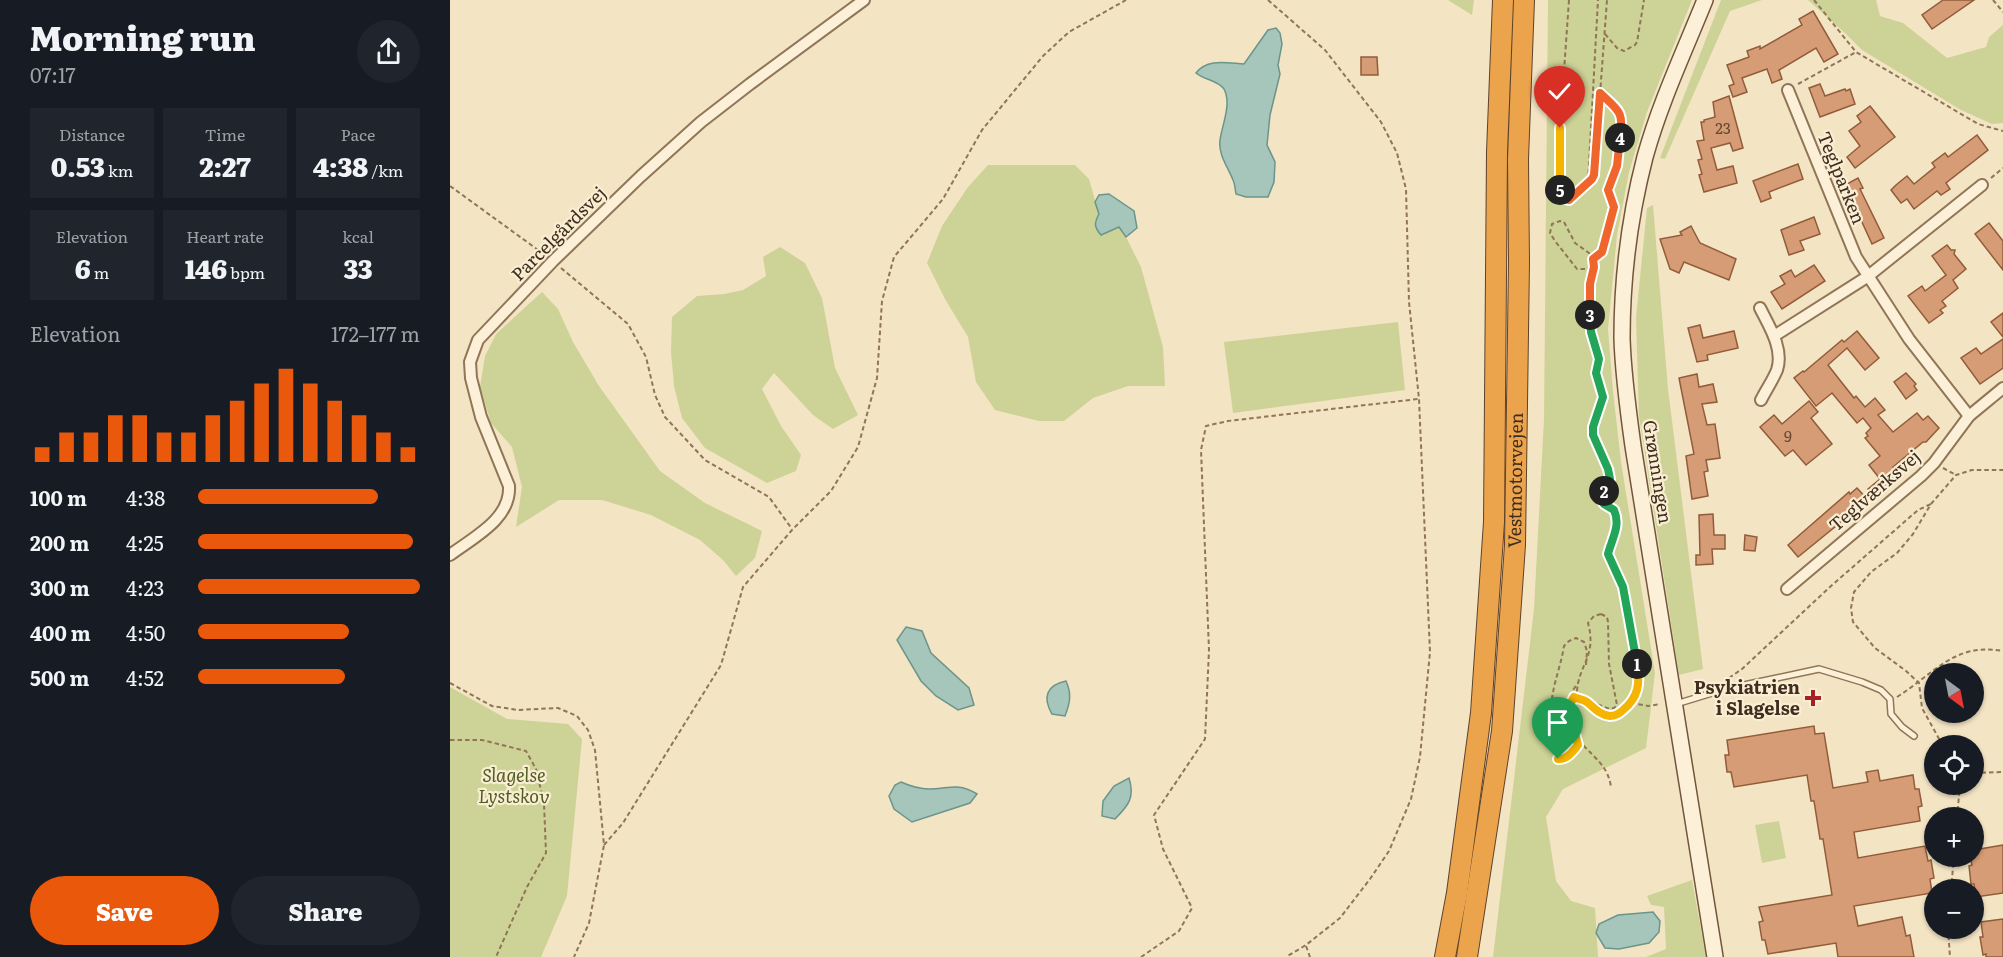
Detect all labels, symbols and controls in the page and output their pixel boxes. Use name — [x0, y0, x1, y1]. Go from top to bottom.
text: Morning run — [30, 12, 256, 61]
button: share — [357, 20, 420, 83]
text: 07:17 — [30, 59, 76, 89]
pin — [1534, 66, 1585, 128]
icon: check — [1543, 75, 1576, 108]
house number: 23 — [1715, 116, 1731, 139]
text: Distance — [59, 122, 125, 146]
text: Time — [205, 122, 245, 146]
text: Pace — [341, 122, 375, 146]
pin: 4 — [1605, 123, 1635, 153]
text: 4 — [1615, 126, 1625, 150]
street label: Teglparken — [1812, 127, 1873, 228]
text: 0.53 — [51, 146, 105, 185]
text: 2:27 — [199, 146, 251, 185]
text: 4:38 — [313, 146, 368, 185]
text: km — [105, 158, 133, 182]
text: /km — [368, 158, 403, 182]
pin: 5 — [1545, 175, 1575, 205]
text: 5 — [1556, 178, 1564, 202]
street label: Parcelgårdsvej — [504, 179, 612, 287]
text: Elevation — [56, 224, 128, 248]
text: Heart rate — [186, 224, 264, 248]
text: kcal — [342, 224, 374, 248]
text: 6 — [75, 248, 91, 287]
text: 146 — [185, 248, 227, 287]
text: 33 — [343, 248, 373, 287]
text: m — [91, 260, 109, 284]
text: bpm — [227, 260, 265, 284]
pin: 3 — [1575, 300, 1605, 330]
text: 3 — [1586, 303, 1594, 327]
text: Elevation — [30, 318, 120, 348]
text: 172–177 m — [331, 318, 420, 348]
street label: Vestmotorvejen — [1500, 412, 1529, 548]
street label: Grønningen — [1637, 418, 1680, 526]
house number: 9 — [1784, 424, 1792, 447]
street label: Teglværksvej — [1822, 442, 1926, 537]
pin: 2 — [1589, 476, 1619, 506]
text: 2 — [1600, 479, 1608, 503]
text: 100 m — [30, 482, 87, 512]
text: 4:38 — [126, 482, 165, 512]
text: 200 m — [30, 527, 89, 557]
text: 4:25 — [126, 527, 164, 557]
text: 300 m — [30, 572, 90, 602]
text: 4:23 — [126, 572, 164, 602]
text: 400 m — [30, 617, 91, 647]
text: 4:50 — [126, 617, 165, 647]
pin: 1 — [1622, 649, 1652, 679]
text: 1 — [1634, 652, 1640, 676]
text: 500 m — [30, 662, 89, 692]
text: 4:52 — [126, 662, 164, 692]
north arrow — [1924, 663, 1984, 723]
map controls — [1924, 663, 1984, 939]
place label: Psykiatrien i Slagelse — [1694, 673, 1800, 721]
marker: Psykiatrien i Slagelse — [1804, 689, 1822, 707]
pin — [1532, 697, 1583, 759]
icon: arrive — [1541, 706, 1574, 739]
button: locate — [1924, 735, 1984, 795]
park label: Slagelse Lystskov — [478, 761, 550, 809]
button: + — [1924, 807, 1984, 867]
button: Save — [30, 876, 219, 945]
button: Share — [231, 876, 420, 945]
button: − — [1924, 879, 1984, 939]

